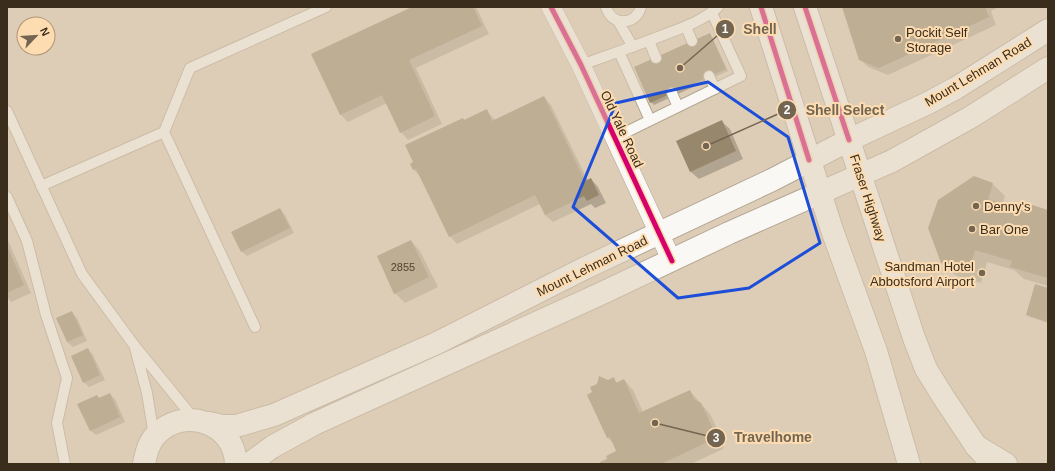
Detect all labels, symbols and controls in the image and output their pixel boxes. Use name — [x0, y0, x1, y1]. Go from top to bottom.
north arrow — [16, 16, 56, 56]
callout: Shell — [715, 16, 785, 42]
text: Shell — [743, 21, 777, 37]
text: 1 — [722, 22, 729, 36]
place label: Pockit Self Storage — [906, 25, 968, 55]
text: N — [38, 26, 52, 38]
marker: Pockit Self Storage — [893, 34, 903, 44]
street label: Mount Lehman Road — [922, 34, 1034, 110]
street label: Old Yale Road — [598, 88, 646, 170]
callout: Shell Select — [777, 97, 892, 123]
text: Shell Select — [806, 102, 885, 118]
text: 2 — [784, 103, 791, 117]
street label: Fraser Highway — [847, 152, 889, 244]
place label: Denny's — [984, 199, 1031, 214]
marker: Denny's — [971, 201, 981, 211]
place label: Bar One — [980, 222, 1028, 237]
marker: Bar One — [967, 224, 977, 234]
street label: Mount Lehman Road — [534, 233, 650, 299]
place label: Sandman Hotel Abbotsford Airport — [870, 259, 974, 289]
house number: 2855 — [391, 261, 415, 273]
marker: Sandman Hotel Abbotsford Airport — [977, 268, 987, 278]
callout: Travelhome — [706, 425, 820, 451]
text: Travelhome — [734, 429, 812, 445]
text: 3 — [713, 431, 720, 445]

